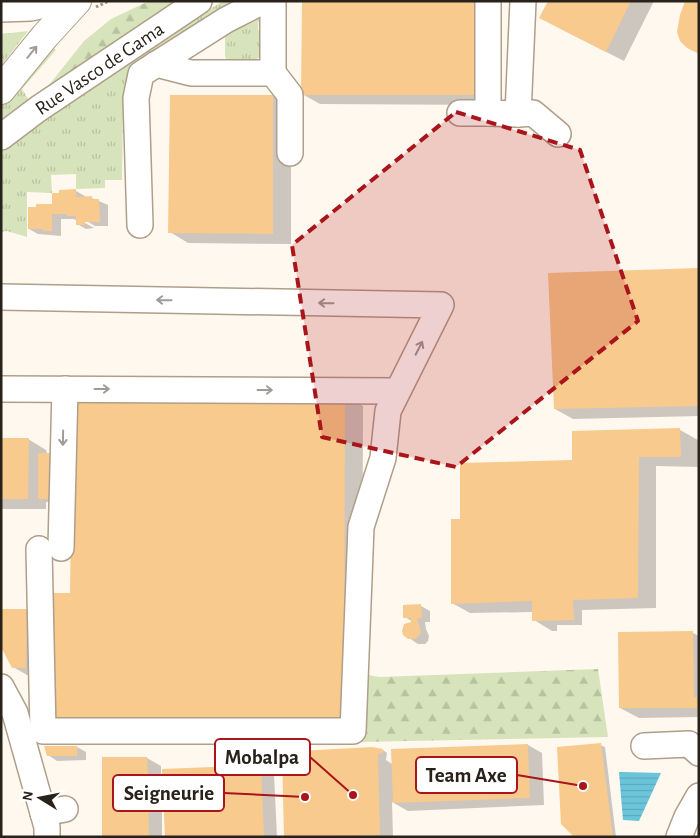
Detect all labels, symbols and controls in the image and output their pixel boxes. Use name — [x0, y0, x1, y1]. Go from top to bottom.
street label: Rue Vasco de Gama — [32, 19, 168, 119]
one-way arrow — [27, 46, 38, 59]
one-way arrow — [156, 295, 172, 305]
one-way arrow — [319, 298, 335, 308]
one-way arrow — [415, 341, 424, 356]
one-way arrow — [94, 384, 110, 394]
one-way arrow — [256, 385, 273, 395]
one-way arrow — [59, 429, 68, 445]
callout: Mobalpa — [215, 739, 310, 775]
text: Mobalpa — [225, 747, 299, 768]
callout: Team Axe — [416, 757, 517, 793]
text: Team Axe — [425, 765, 507, 786]
north arrow — [15, 773, 65, 823]
callout: Seigneurie — [113, 775, 224, 811]
text: Seigneurie — [124, 783, 214, 804]
text: N — [20, 790, 36, 802]

